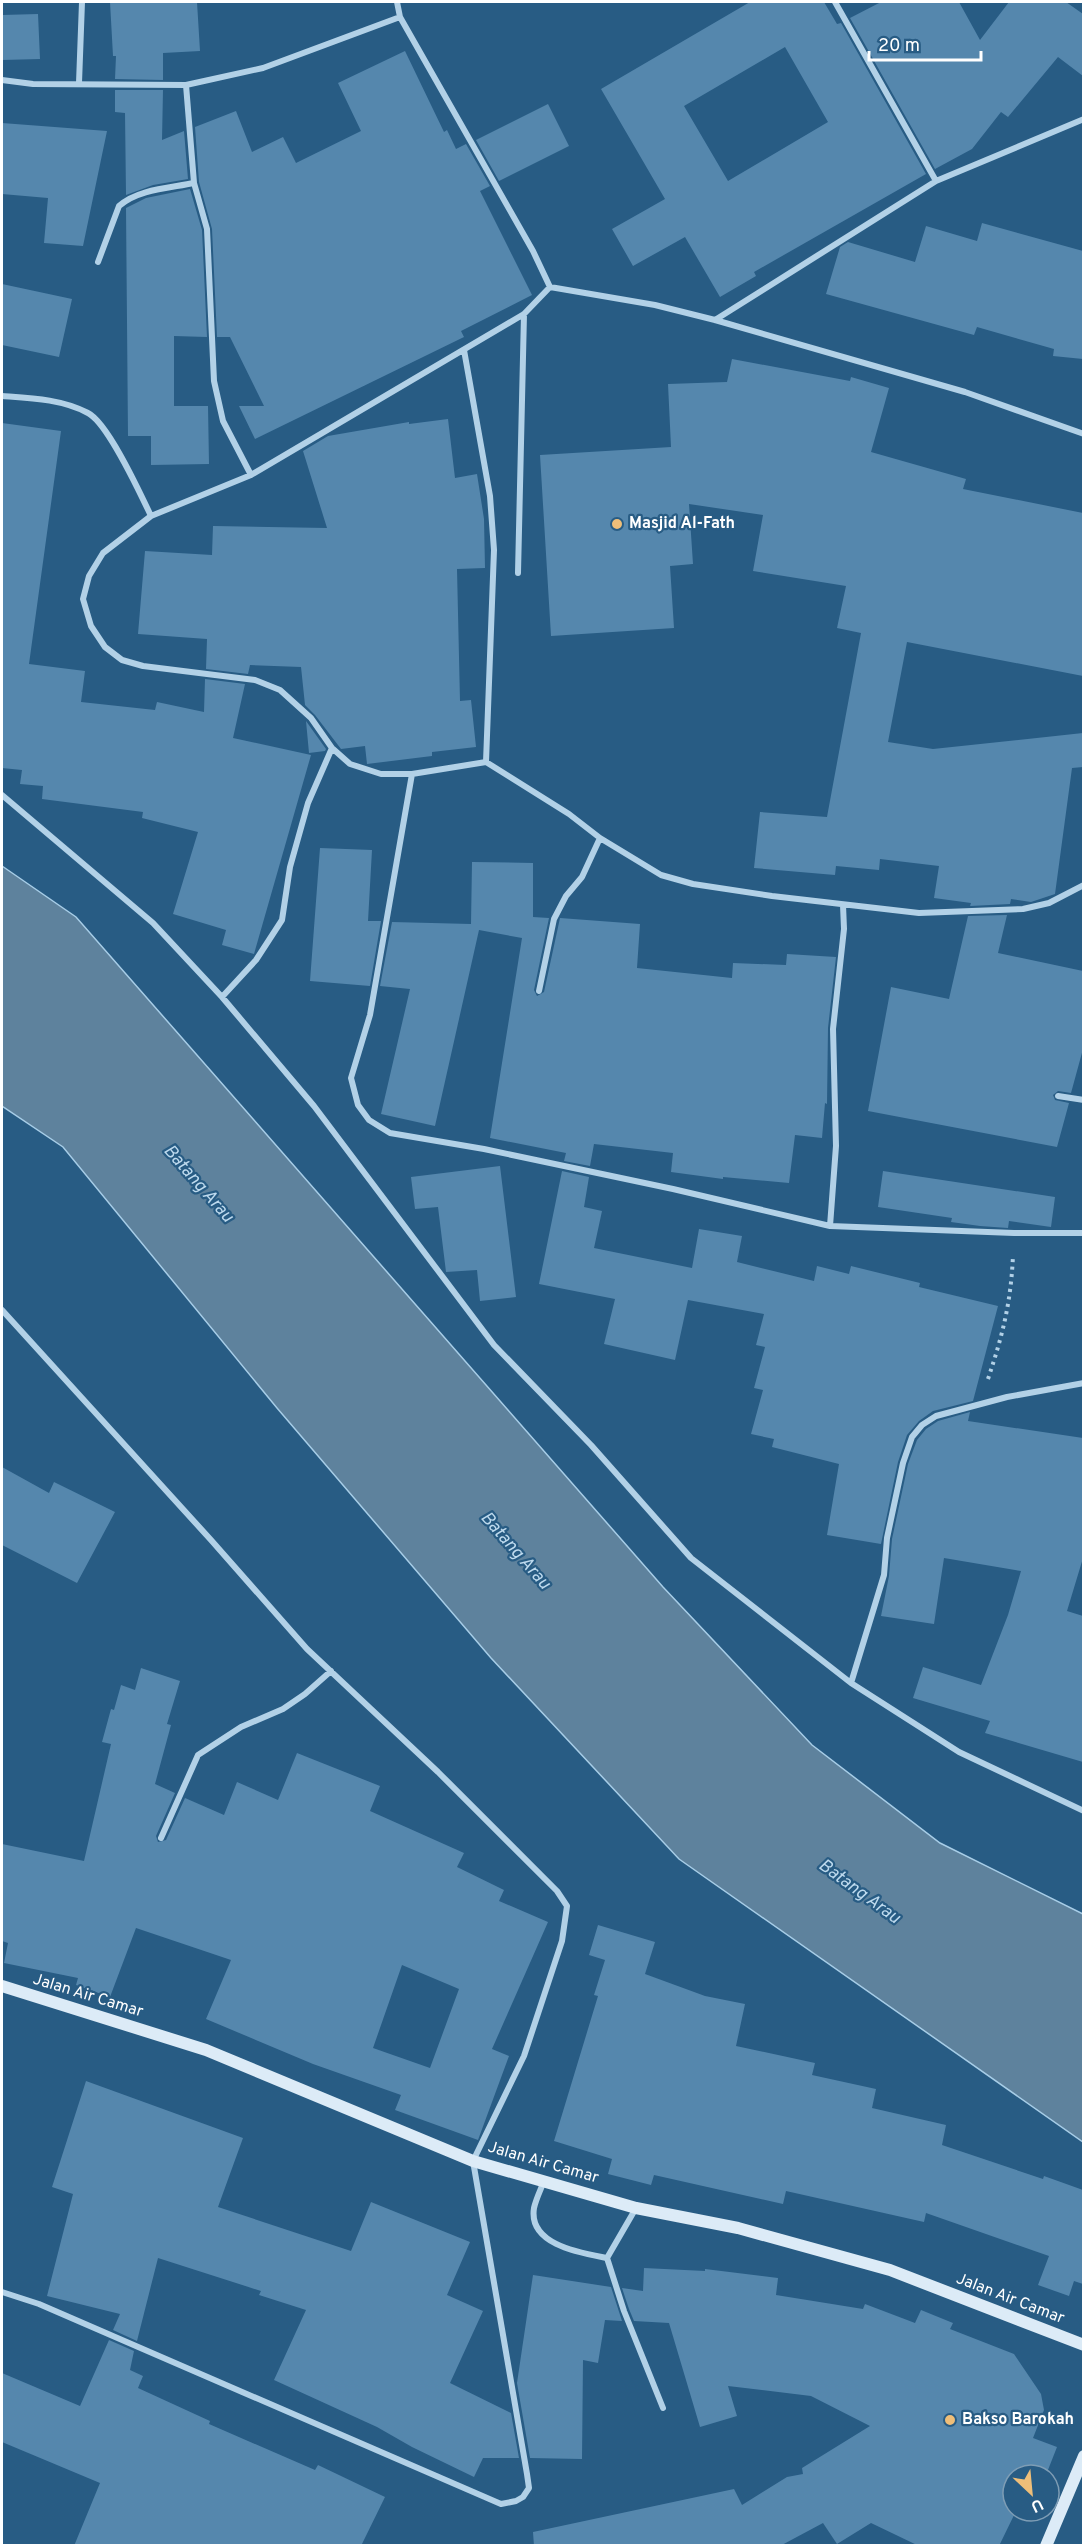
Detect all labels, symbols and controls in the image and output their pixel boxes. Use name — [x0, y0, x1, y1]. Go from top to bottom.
scale bar — [869, 24, 982, 62]
text: 20 m — [878, 35, 920, 58]
place label: Masjid Al-Fath — [629, 514, 735, 534]
marker: Masjid Al-Fath — [610, 517, 624, 531]
water label: Batang Arau — [158, 1140, 238, 1228]
water label: Batang Arau — [475, 1507, 555, 1595]
water label: Batang Arau — [813, 1854, 905, 1930]
street label: Jalan Air Camar — [30, 1970, 146, 2022]
street label: Jalan Air Camar — [485, 2138, 601, 2188]
street label: Jalan Air Camar — [953, 2269, 1067, 2329]
place label: Bakso Barokah — [962, 2410, 1074, 2430]
marker: Bakso Barokah — [943, 2413, 957, 2427]
north arrow — [1001, 2463, 1061, 2523]
text: U — [1027, 2493, 1046, 2516]

